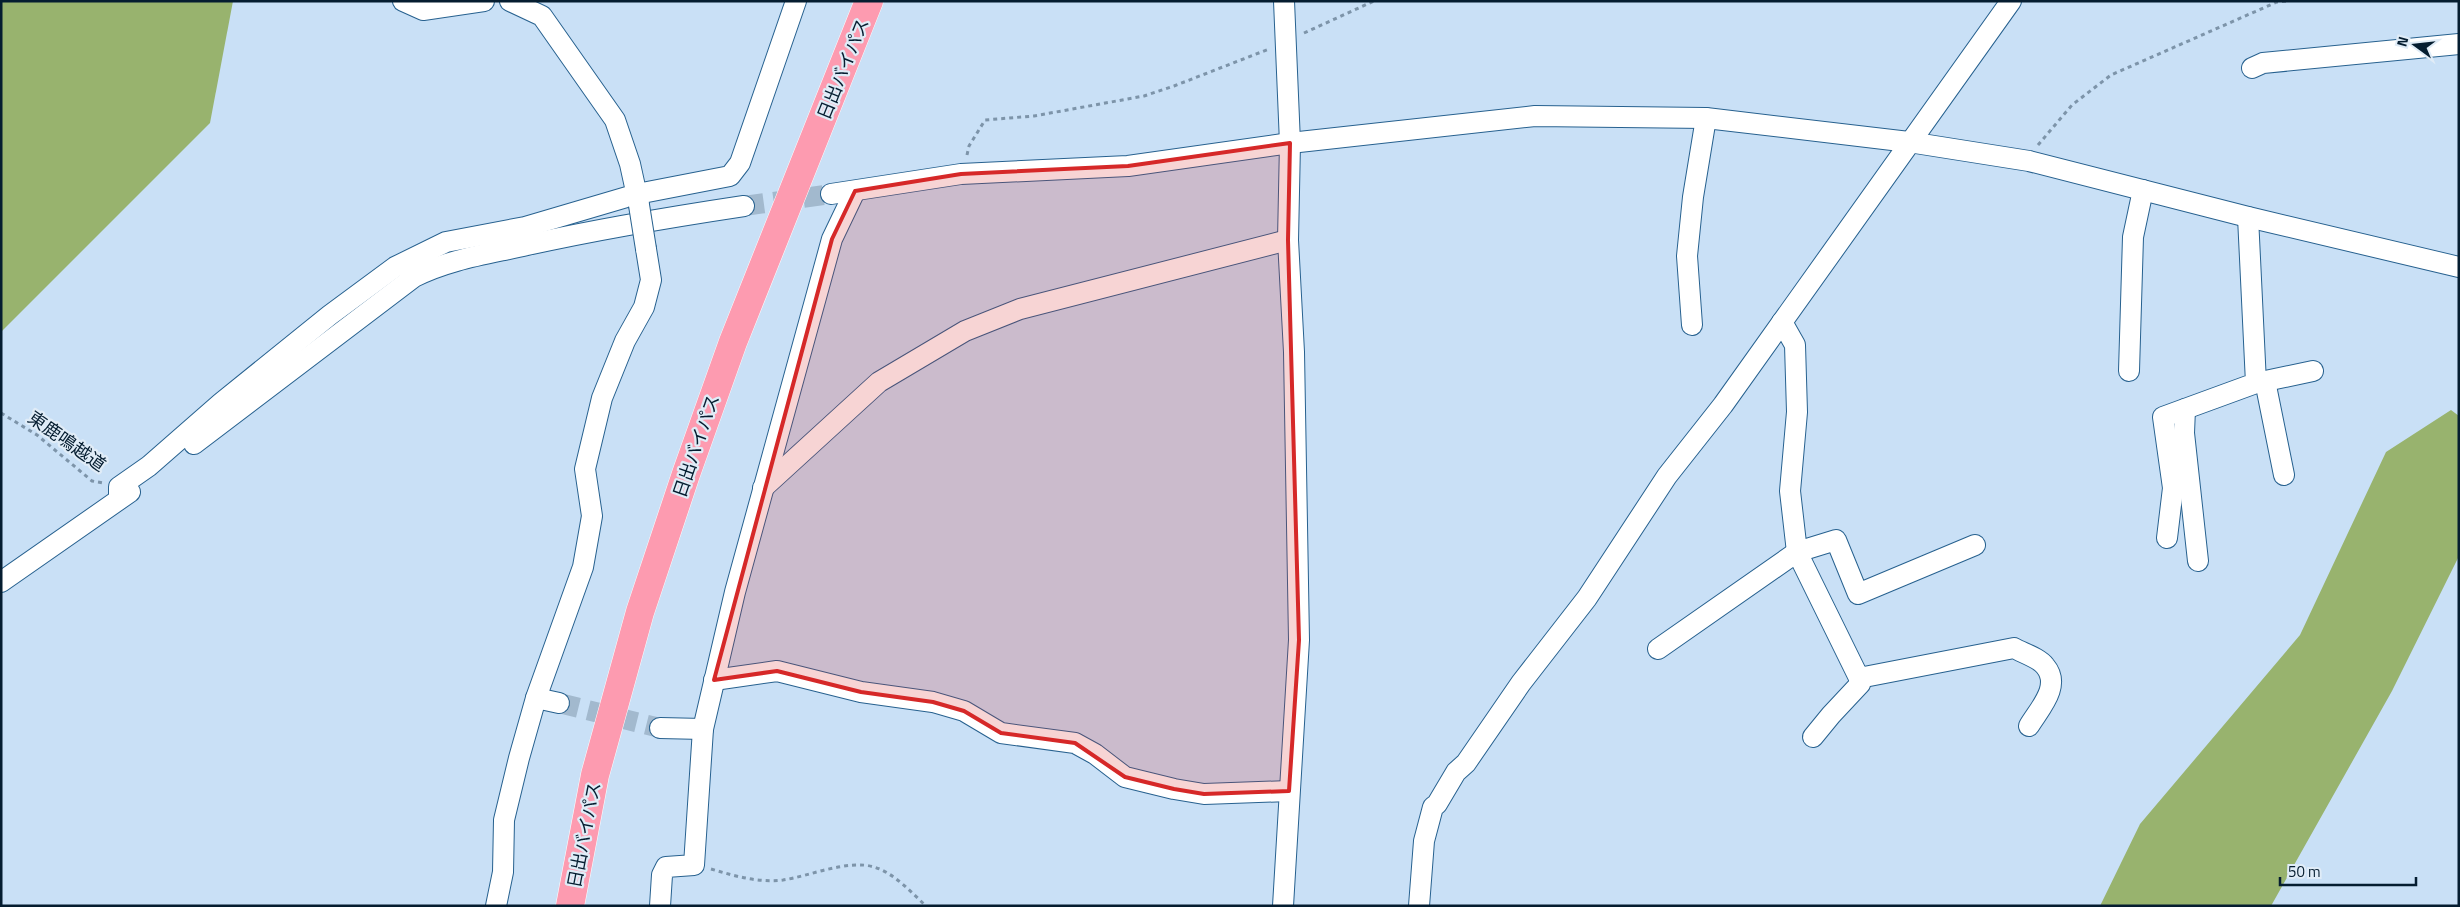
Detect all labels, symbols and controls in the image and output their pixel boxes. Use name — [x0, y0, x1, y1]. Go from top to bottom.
street label: 日出バイパス — [810, 14, 876, 124]
north arrow — [2390, 20, 2440, 70]
text: N — [2391, 34, 2413, 49]
street label: 日出バイパス — [666, 391, 726, 501]
street label: 東鹿鳴越道 — [22, 404, 112, 478]
street label: 日出バイパス — [560, 780, 608, 890]
scale bar — [2280, 854, 2416, 886]
text: 50 m — [2288, 860, 2321, 883]

